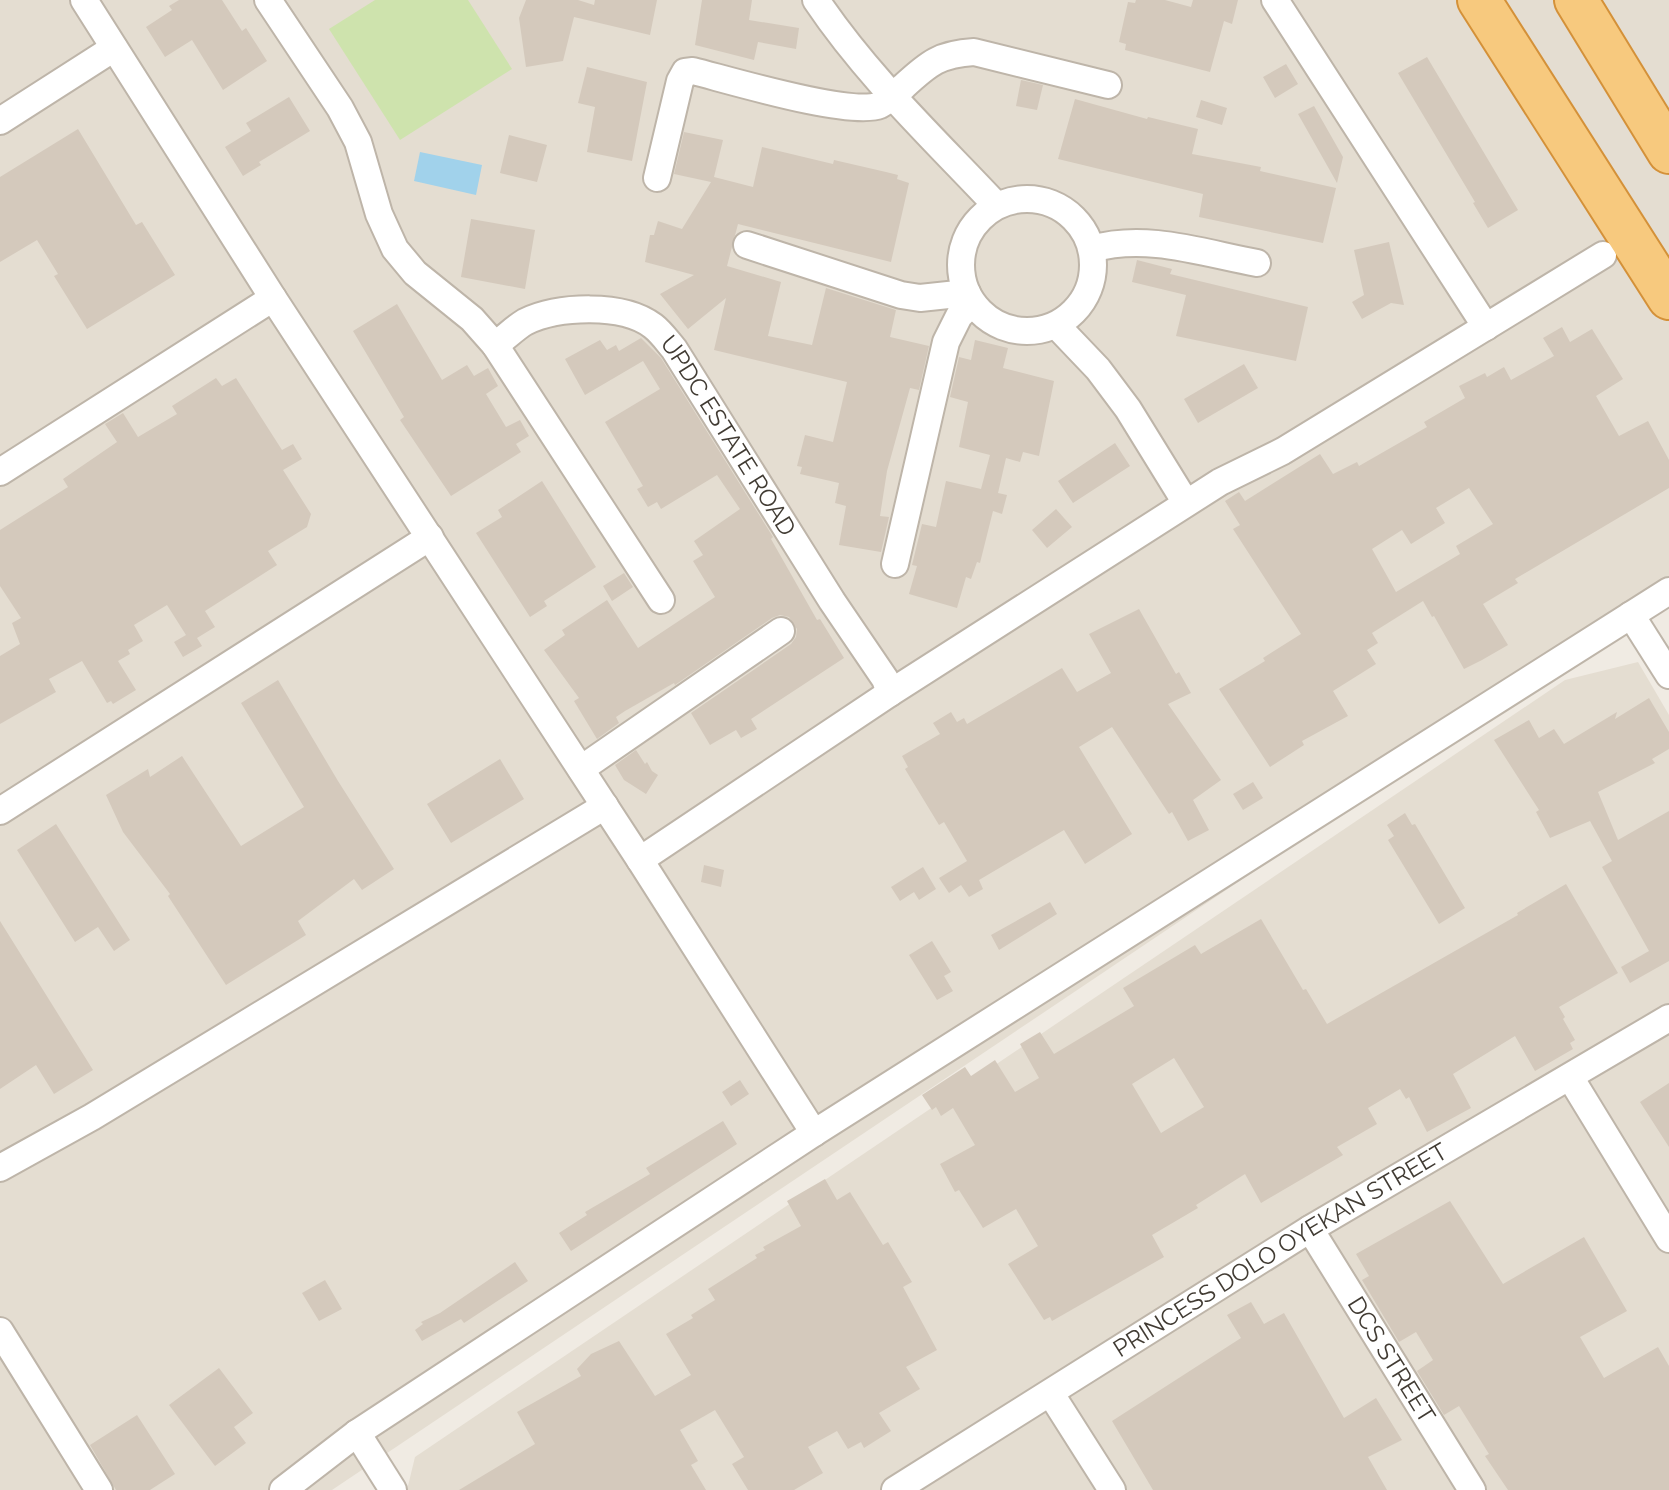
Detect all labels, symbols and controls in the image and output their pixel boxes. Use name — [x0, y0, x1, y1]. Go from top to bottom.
street label: UPDC ESTATE ROAD — [655, 329, 802, 541]
street label: PRINCESS DOLO OYEKAN STREET — [1108, 1136, 1453, 1363]
street label: DCS STREET — [1342, 1291, 1442, 1428]

